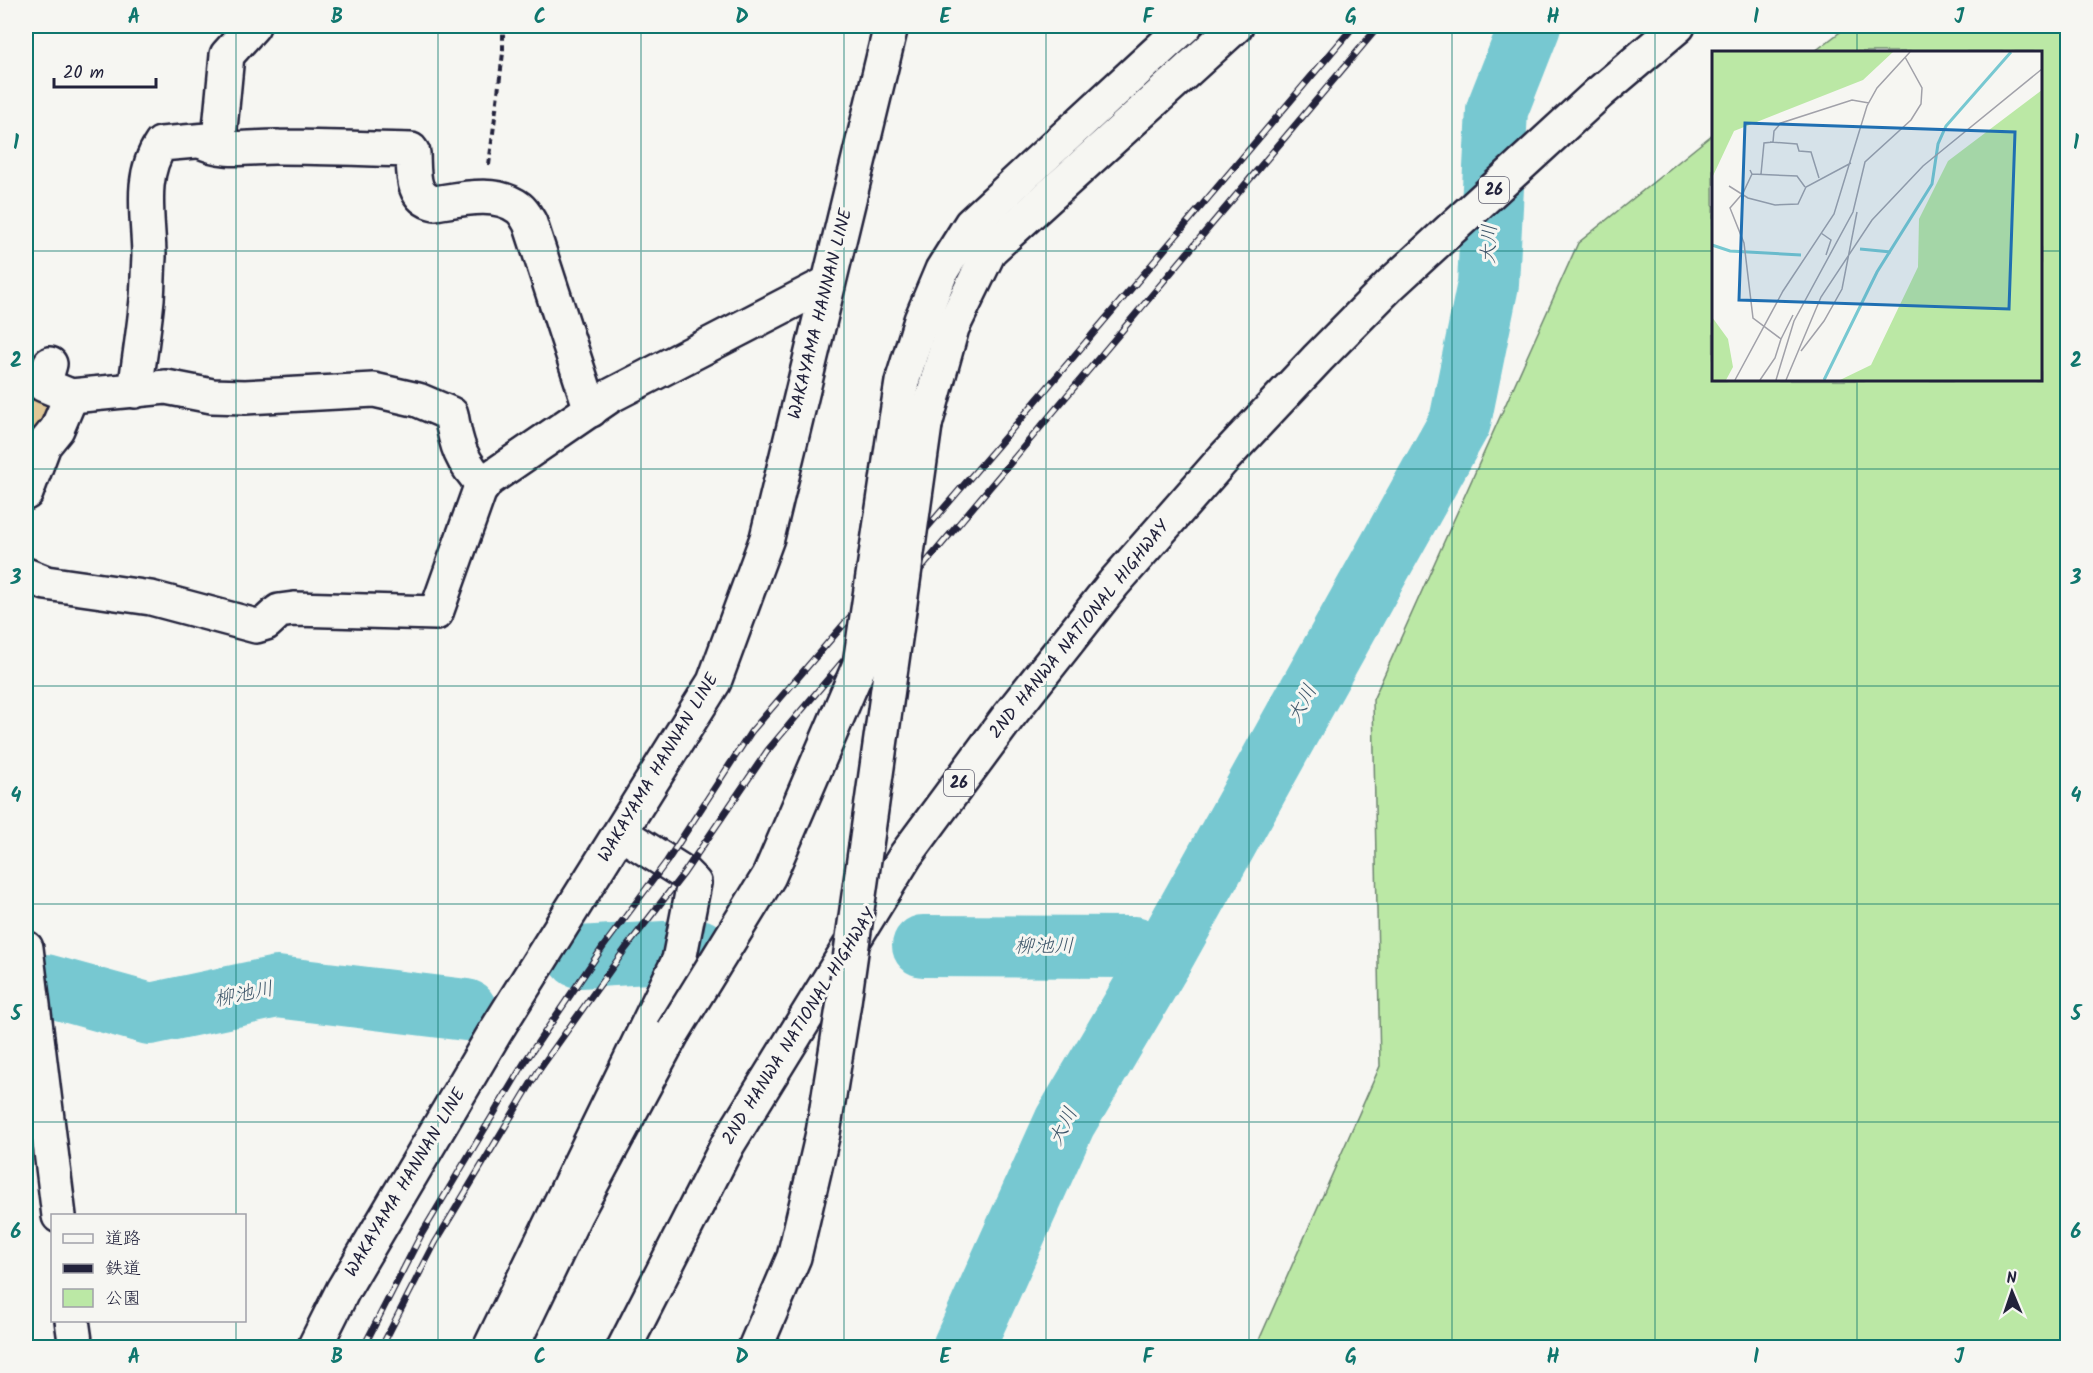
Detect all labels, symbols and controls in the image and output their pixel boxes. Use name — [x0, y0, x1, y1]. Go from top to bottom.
text: A — [128, 2, 140, 34]
text: B — [331, 2, 343, 34]
text: C — [534, 2, 546, 34]
text: D — [735, 2, 749, 34]
text: E — [939, 2, 951, 34]
text: F — [1143, 2, 1155, 34]
text: G — [1345, 2, 1357, 34]
text: H — [1546, 2, 1560, 34]
text: I — [1753, 2, 1759, 34]
text: J — [1954, 2, 1965, 34]
scale bar — [54, 51, 156, 89]
inset map — [1712, 51, 2042, 381]
text: 20 m — [63, 59, 104, 88]
text: 1 — [13, 128, 19, 160]
text: 1 — [2073, 128, 2079, 160]
road number: 26 — [1479, 177, 1509, 203]
street label: WAKAYAMA HANNAN LINE — [781, 205, 861, 422]
water label: 大川 — [1473, 223, 1507, 265]
text: 2 — [10, 346, 22, 378]
text: 2 — [2070, 346, 2082, 378]
street label: 2ND HANWA NATIONAL HIGHWAY — [982, 514, 1178, 746]
text: 3 — [10, 563, 22, 595]
text: 3 — [2070, 563, 2082, 595]
street label: WAKAYAMA HANNAN LINE — [591, 668, 727, 868]
water label: 大川 — [1279, 679, 1327, 729]
road number: 26 — [944, 770, 974, 796]
text: 4 — [11, 781, 22, 813]
text: 4 — [2071, 781, 2082, 813]
street label: 2ND HANWA NATIONAL HIGHWAY — [715, 902, 885, 1151]
water label: 柳池川 — [1014, 931, 1074, 963]
water label: 柳池川 — [211, 974, 277, 1016]
text: 5 — [10, 999, 23, 1031]
text: 5 — [2070, 999, 2083, 1031]
street label: WAKAYAMA HANNAN LINE — [338, 1083, 474, 1283]
water label: 大川 — [1041, 1102, 1087, 1152]
legend — [51, 1214, 246, 1322]
text: 6 — [11, 1217, 22, 1249]
text: 6 — [2071, 1217, 2082, 1249]
text: 道路 — [105, 1225, 141, 1254]
text: 鉄道 — [105, 1255, 141, 1284]
north arrow — [1982, 1262, 2042, 1322]
text: N — [2006, 1266, 2017, 1291]
text: 公園 — [105, 1285, 141, 1314]
text: A — [128, 1342, 140, 1373]
text: B — [331, 1342, 343, 1373]
text: C — [534, 1342, 546, 1373]
text: D — [735, 1342, 749, 1373]
text: E — [939, 1342, 951, 1373]
text: F — [1143, 1342, 1155, 1373]
text: G — [1345, 1342, 1357, 1373]
text: H — [1546, 1342, 1560, 1373]
text: I — [1753, 1342, 1759, 1373]
text: J — [1954, 1342, 1965, 1373]

